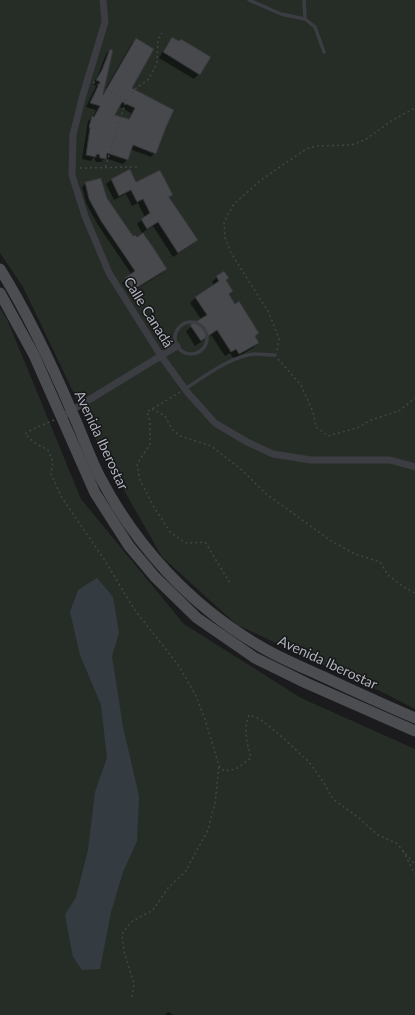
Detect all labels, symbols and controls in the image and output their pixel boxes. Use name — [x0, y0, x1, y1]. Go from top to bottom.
street label: Calle Canadá — [121, 274, 177, 350]
street label: Avenida Iberostar — [72, 388, 132, 492]
street label: Avenida Iberostar — [276, 632, 380, 692]

